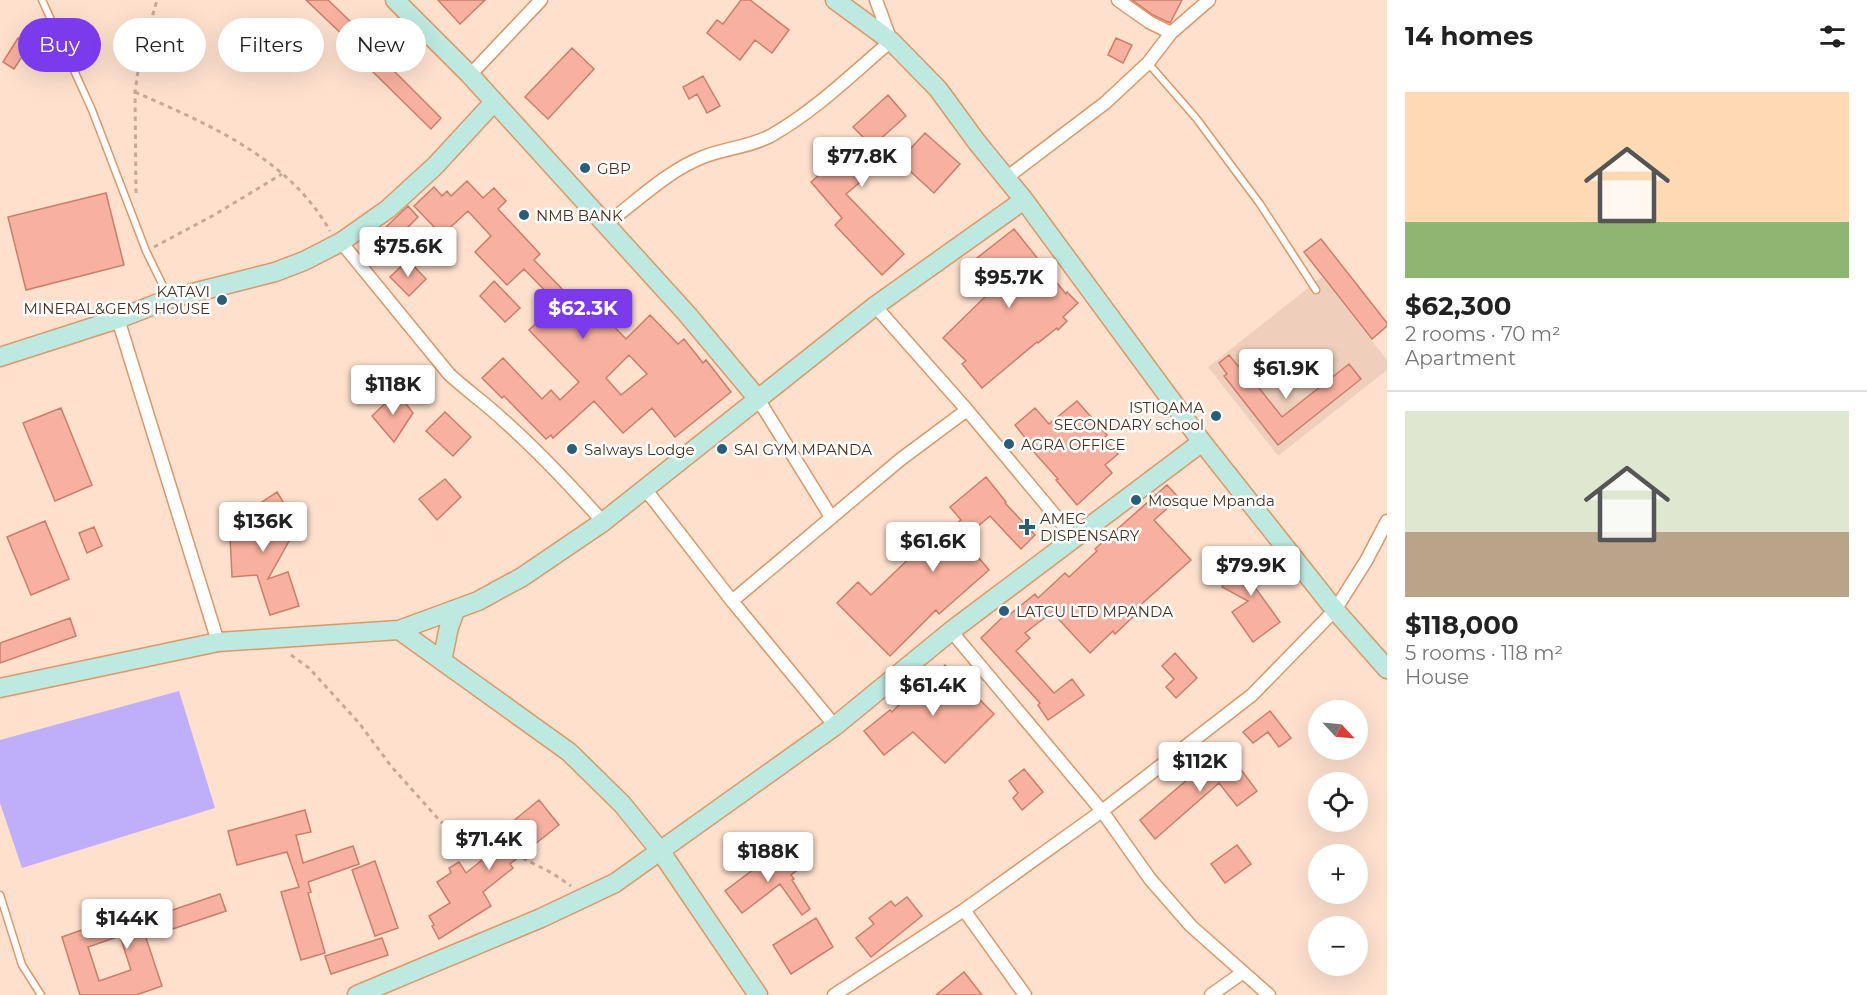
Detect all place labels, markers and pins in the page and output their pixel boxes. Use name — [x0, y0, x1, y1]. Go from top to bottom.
pin: $77.8K — [813, 137, 911, 188]
place label: GBP — [597, 159, 631, 178]
marker: GBP — [578, 161, 592, 175]
place label: NMB BANK — [536, 206, 623, 225]
marker: NMB BANK — [517, 208, 531, 222]
pin: $75.6K — [359, 227, 457, 278]
pin: $95.7K — [960, 258, 1058, 309]
place label: KATAVI MINERAL&GEMS HOUSE — [23, 282, 210, 318]
pin: $62.3K — [534, 289, 632, 340]
marker: KATAVI MINERAL&GEMS HOUSE — [215, 293, 229, 307]
pin: $61.9K — [1237, 349, 1335, 400]
pin: $118K — [351, 365, 435, 416]
place label: ISTIQAMA SECONDARY school — [1054, 398, 1204, 434]
marker: ISTIQAMA SECONDARY school — [1209, 409, 1223, 423]
place label: AGRA OFFICE — [1021, 435, 1126, 454]
marker: AGRA OFFICE — [1002, 437, 1016, 451]
place label: Salways Lodge — [584, 440, 694, 459]
place label: SAI GYM MPANDA — [734, 440, 872, 459]
marker: Salways Lodge — [565, 442, 579, 456]
marker: SAI GYM MPANDA — [715, 442, 729, 456]
place label: Mosque Mpanda — [1148, 491, 1275, 510]
marker: Mosque Mpanda — [1129, 493, 1143, 507]
pin: $136K — [221, 502, 305, 553]
place label: AMEC DISPENSARY — [1040, 509, 1140, 545]
marker: AMEC DISPENSARY — [1018, 518, 1036, 536]
pin: $61.6K — [884, 522, 982, 573]
pin: $79.9K — [1202, 546, 1300, 597]
place label: LATCU LTD MPANDA — [1016, 602, 1173, 621]
marker: LATCU LTD MPANDA — [997, 604, 1011, 618]
pin: $61.4K — [884, 666, 982, 717]
pin: $112K — [1158, 742, 1242, 793]
pin: $71.4K — [440, 820, 538, 871]
pin: $188K — [726, 832, 810, 883]
pin: $144K — [85, 899, 169, 950]

